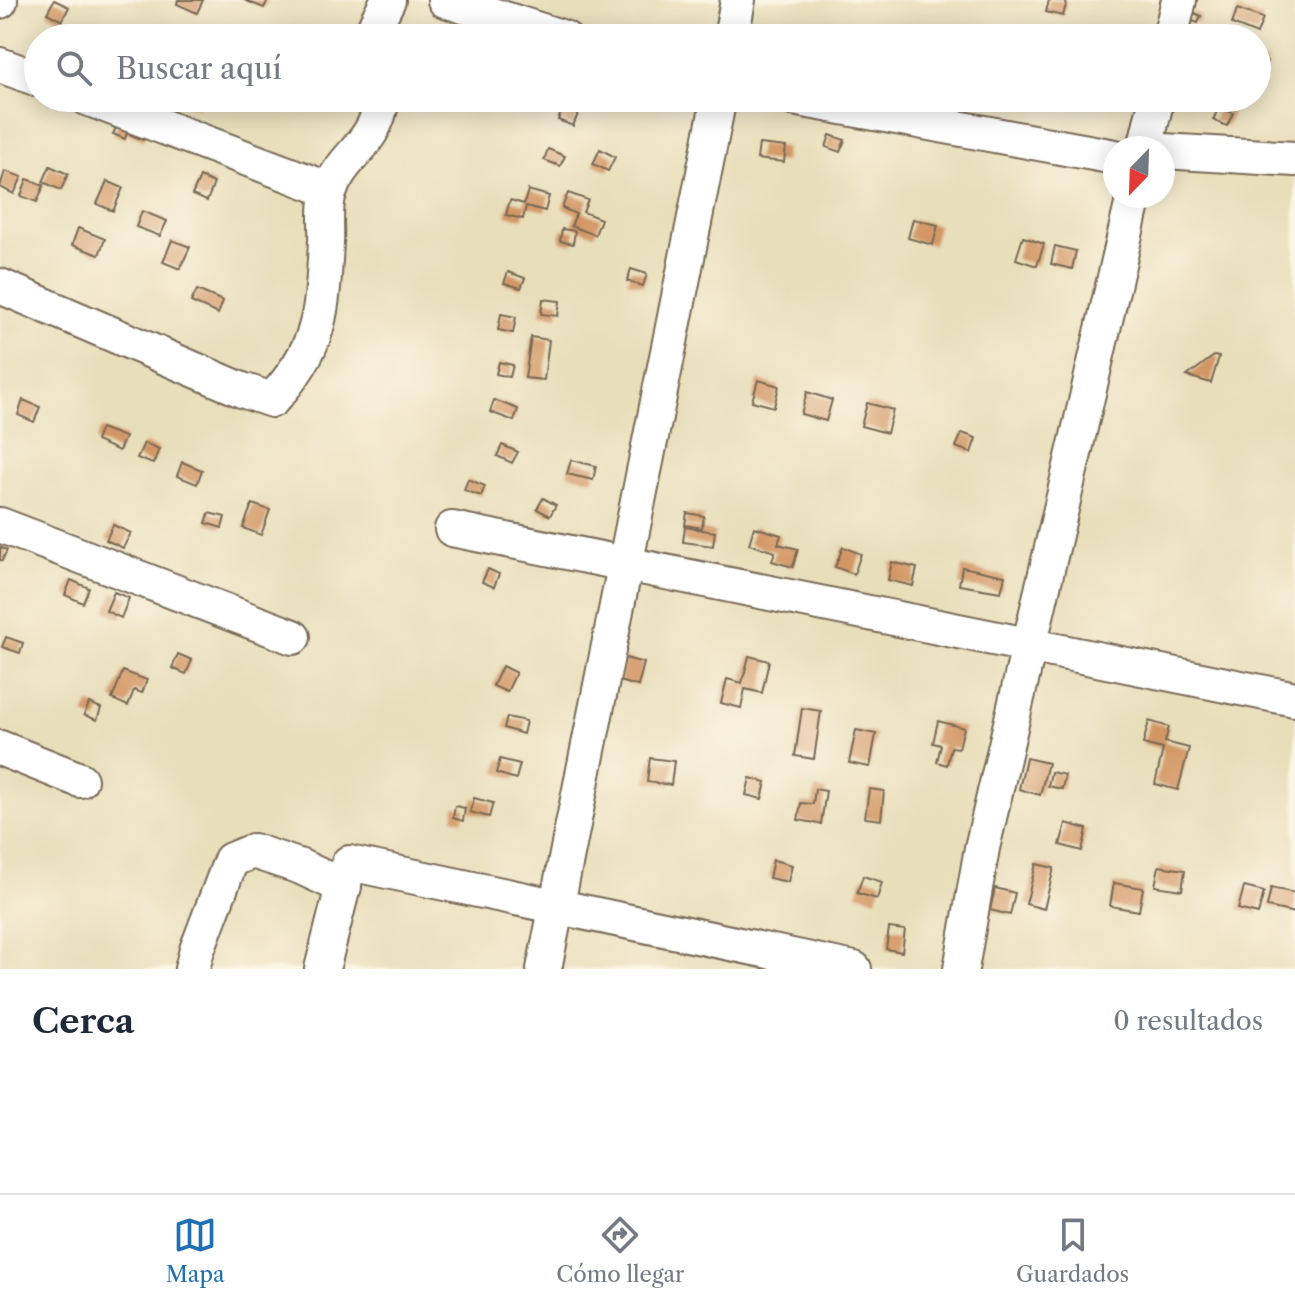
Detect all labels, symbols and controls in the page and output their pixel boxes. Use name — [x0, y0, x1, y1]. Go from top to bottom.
search box — [24, 24, 1271, 112]
icon: search — [52, 46, 96, 90]
text: Buscar aquí — [116, 50, 282, 87]
north arrow — [1103, 136, 1175, 208]
text: Cerca — [32, 1000, 134, 1042]
text: 0 resultados — [1113, 1005, 1263, 1037]
tab: Mapa — [166, 1213, 225, 1288]
tab: Cómo llegar — [556, 1213, 684, 1288]
tab: Guardados — [1016, 1213, 1129, 1288]

